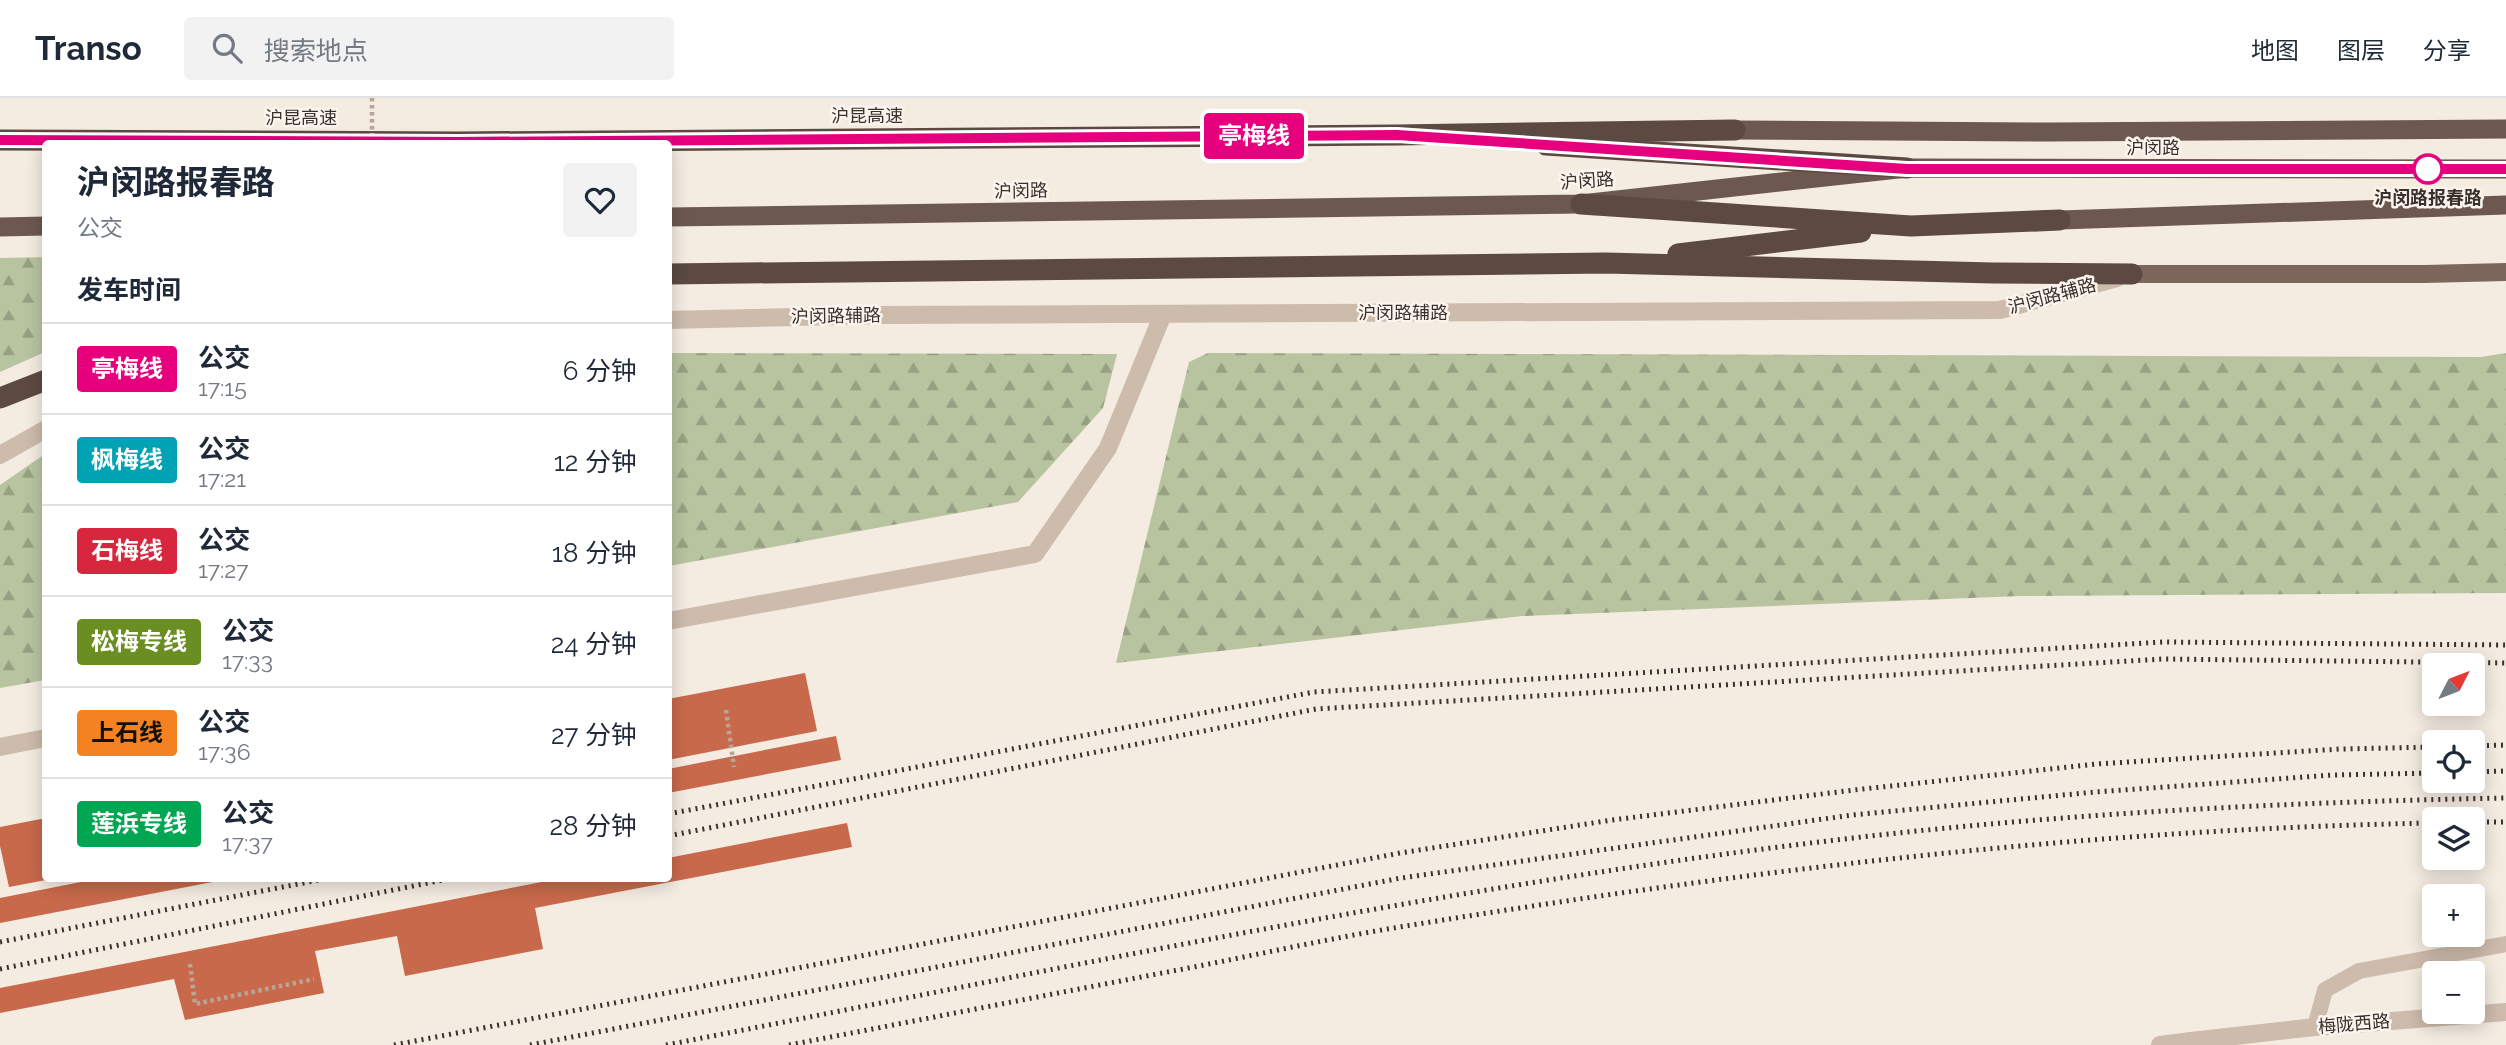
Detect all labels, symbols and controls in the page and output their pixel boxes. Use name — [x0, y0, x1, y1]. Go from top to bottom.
search box — [184, 17, 674, 80]
text: Transo — [35, 29, 142, 68]
icon: search — [208, 29, 246, 67]
text: 搜索地点 — [264, 36, 368, 66]
text: 地图 — [2251, 36, 2299, 65]
text: 图层 — [2337, 36, 2385, 65]
text: 分享 — [2423, 36, 2471, 65]
street label: 沪昆高速 — [831, 105, 903, 126]
street label: 沪昆高速 — [265, 107, 337, 128]
line badge: 亭梅线 — [1214, 113, 1294, 159]
text: 亭梅线 — [1218, 121, 1290, 150]
street label: 沪闵路 — [2126, 137, 2180, 158]
marker: 沪闵路报春路 — [2413, 154, 2443, 184]
text: 沪闵路报春路 — [77, 163, 275, 202]
button: heart — [563, 163, 637, 237]
street label: 沪闵路 — [1559, 168, 1615, 193]
street label: 沪闵路 — [994, 180, 1048, 201]
place label: 沪闵路报春路 — [2374, 187, 2482, 208]
text: 公交 — [77, 214, 123, 241]
street label: 沪闵路辅路 — [2006, 274, 2098, 317]
text: 发车时间 — [77, 275, 181, 305]
street label: 沪闵路辅路 — [1358, 302, 1448, 323]
street label: 沪闵路辅路 — [791, 304, 881, 327]
text: 公交 — [198, 343, 250, 373]
text: 亭梅线 — [91, 354, 163, 383]
text: 6 分钟 — [563, 356, 637, 386]
text: 17:15 — [198, 374, 247, 401]
text: 公交 — [198, 434, 250, 464]
text: 枫梅线 — [91, 445, 163, 474]
text: 12 分钟 — [554, 447, 637, 477]
text: 17:21 — [198, 465, 246, 492]
text: 公交 — [198, 525, 250, 555]
text: 石梅线 — [91, 536, 163, 565]
text: 18 分钟 — [552, 538, 637, 568]
text: 17:27 — [198, 556, 249, 583]
text: 公交 — [222, 616, 274, 646]
text: 松梅专线 — [91, 627, 187, 656]
text: 24 分钟 — [551, 629, 637, 659]
text: 17:33 — [222, 647, 273, 674]
north arrow — [2422, 653, 2485, 716]
map controls — [2422, 653, 2485, 1024]
text: 公交 — [198, 707, 250, 737]
text: 上石线 — [91, 718, 163, 747]
text: 27 分钟 — [551, 720, 637, 750]
button: locate — [2422, 730, 2485, 793]
text: 17:36 — [198, 738, 251, 765]
text: 公交 — [222, 798, 274, 828]
button: layers — [2422, 807, 2485, 870]
text: 莲浜专线 — [91, 809, 187, 838]
text: 28 分钟 — [549, 811, 637, 841]
text: 17:37 — [222, 829, 273, 856]
button: + — [2422, 884, 2485, 947]
button: − — [2422, 961, 2485, 1024]
street label: 梅陇西路 — [2317, 1010, 2391, 1037]

